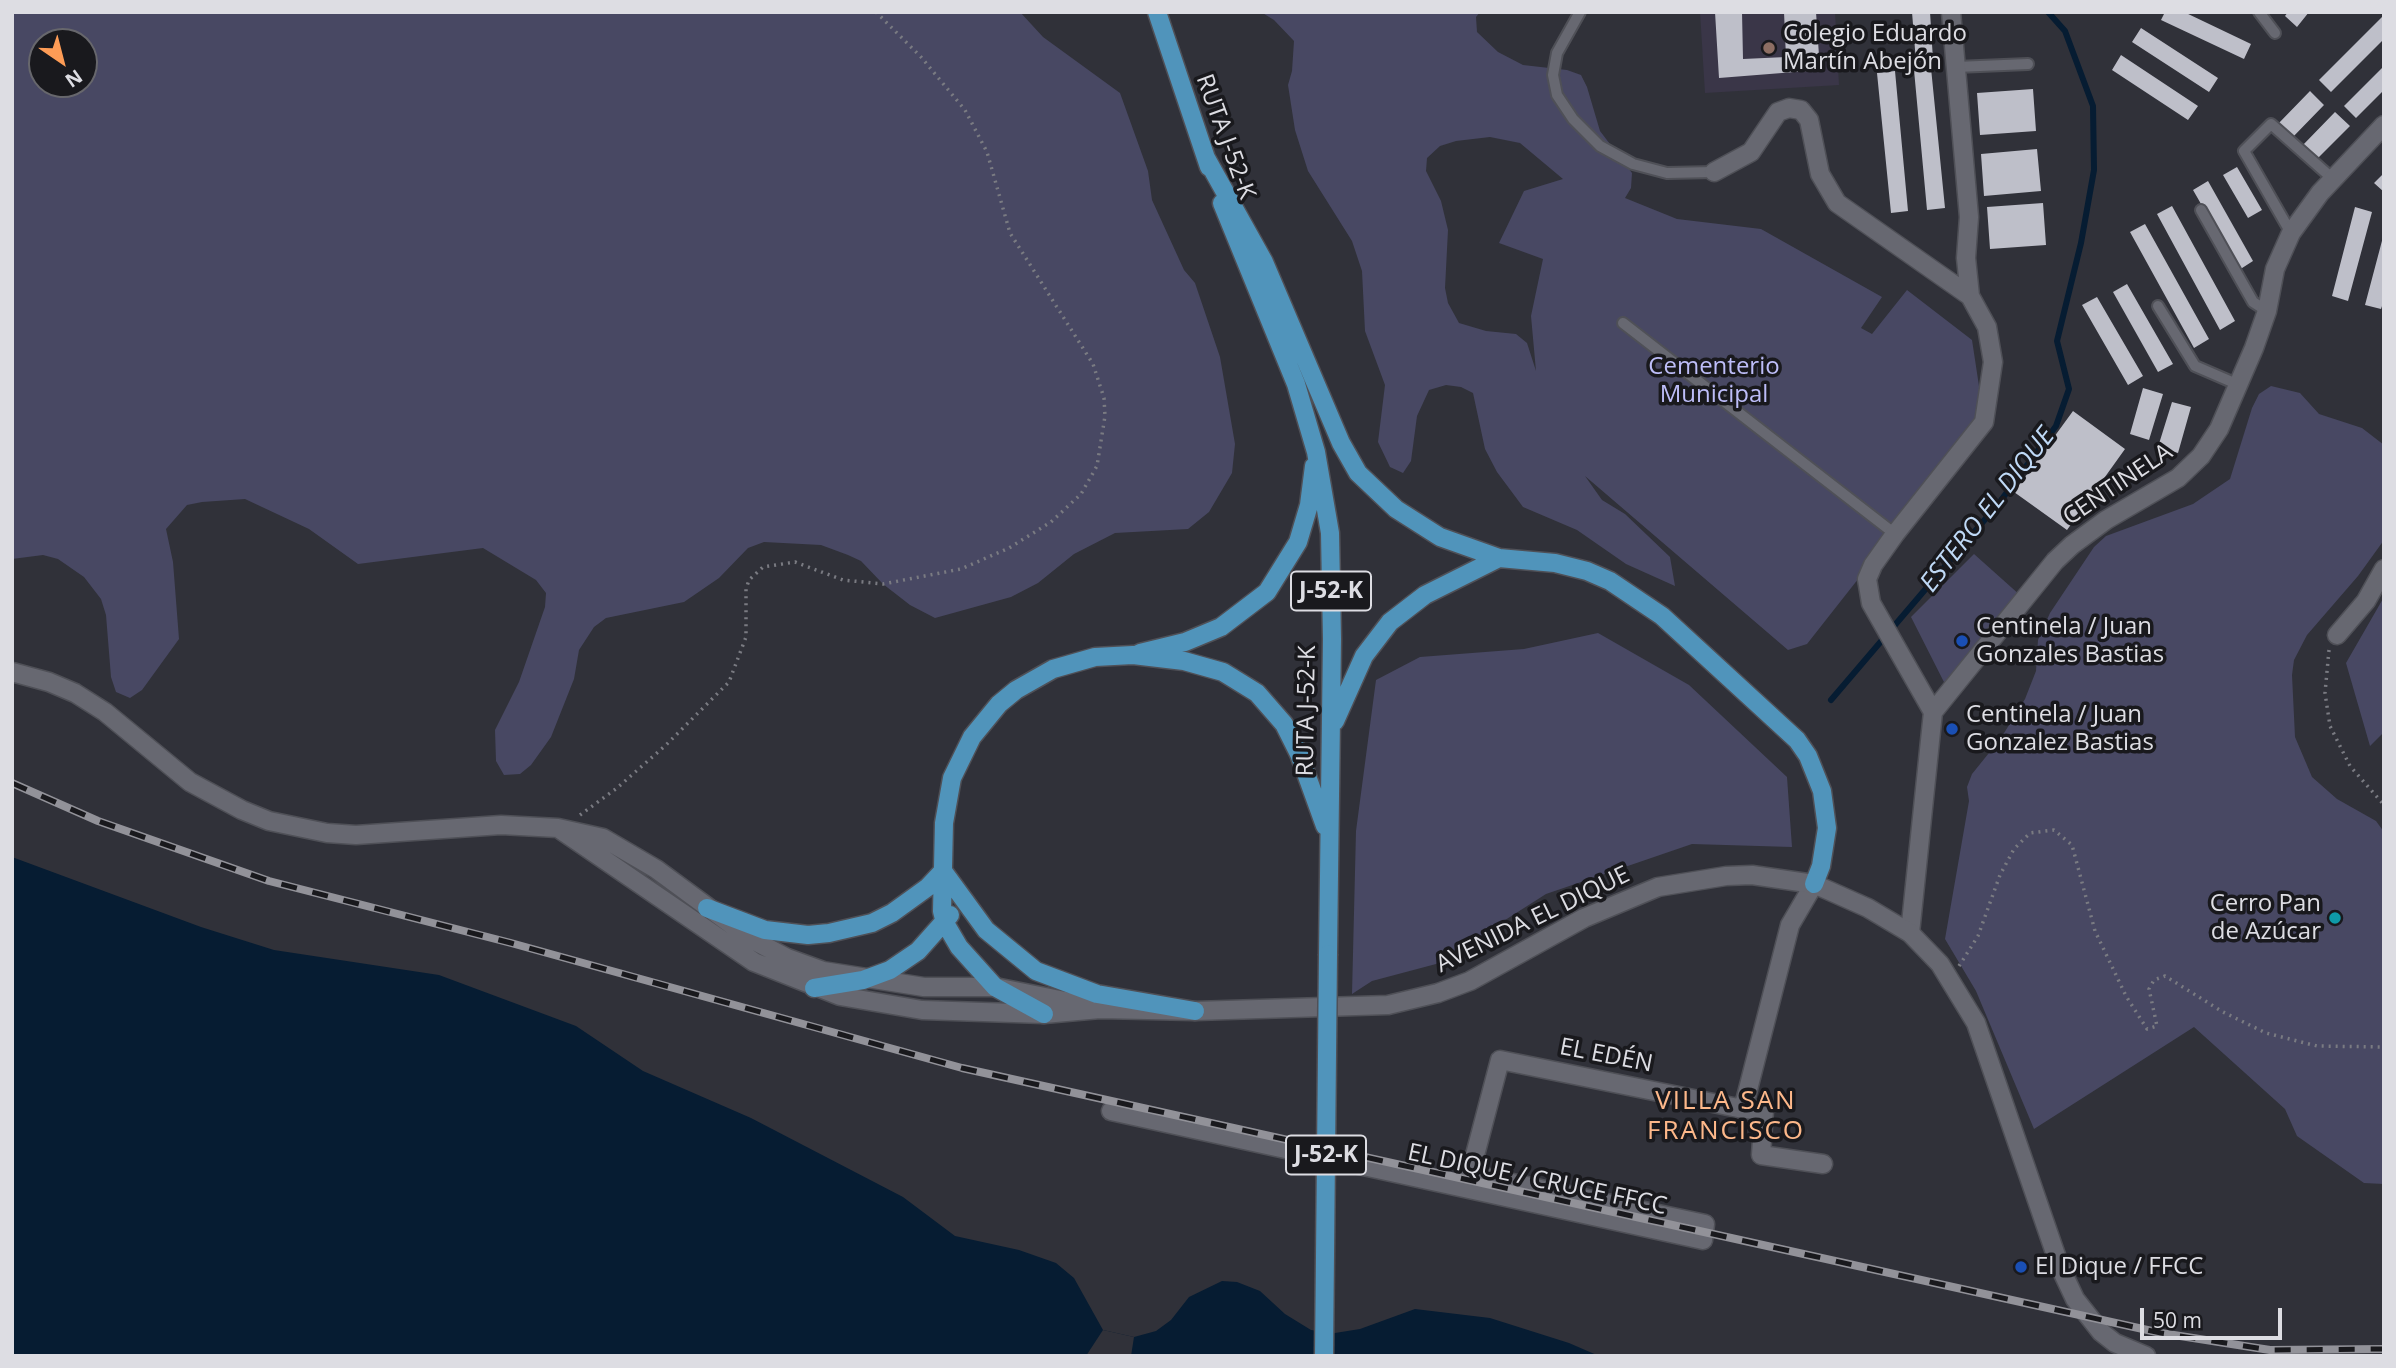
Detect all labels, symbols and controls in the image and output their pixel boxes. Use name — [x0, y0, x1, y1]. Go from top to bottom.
place label: Colegio Eduardo Martín Abejón — [1783, 20, 1967, 76]
north arrow — [28, 28, 98, 98]
marker: Colegio Eduardo Martín Abejón — [1761, 40, 1777, 56]
text: N — [60, 63, 88, 94]
street label: RUTA J-52-K — [1189, 71, 1261, 203]
park label: Cementerio Municipal — [1648, 353, 1780, 409]
water label: ESTERO EL DIQUE — [1914, 422, 2062, 598]
street label: CENTINELA — [2058, 438, 2178, 532]
road number: J-52-K — [1291, 572, 1371, 610]
place label: Centinela / Juan Gonzales Bastias — [1976, 613, 2164, 669]
marker: Centinela / Juan Gonzales Bastias — [1954, 633, 1970, 649]
street label: RUTA J-52-K — [1291, 645, 1323, 777]
place label: Centinela / Juan Gonzalez Bastias — [1966, 701, 2154, 757]
marker: Centinela / Juan Gonzalez Bastias — [1944, 721, 1960, 737]
street label: AVENIDA EL DIQUE — [1431, 861, 1635, 979]
place label: Cerro Pan de Azúcar — [2210, 890, 2321, 946]
marker: Cerro Pan de Azúcar — [2327, 910, 2343, 926]
street label: EL EDÉN — [1557, 1033, 1655, 1079]
district label: VILLA SAN FRANCISCO — [1648, 1086, 1804, 1148]
road number: J-52-K — [1286, 1136, 1366, 1174]
street label: EL DIQUE / CRUCE FFCC — [1405, 1138, 1669, 1222]
place label: El Dique / FFCC — [2035, 1253, 2203, 1281]
marker: El Dique / FFCC — [2013, 1259, 2029, 1275]
scale bar — [2144, 1294, 2286, 1338]
text: 50 m — [2153, 1306, 2202, 1334]

